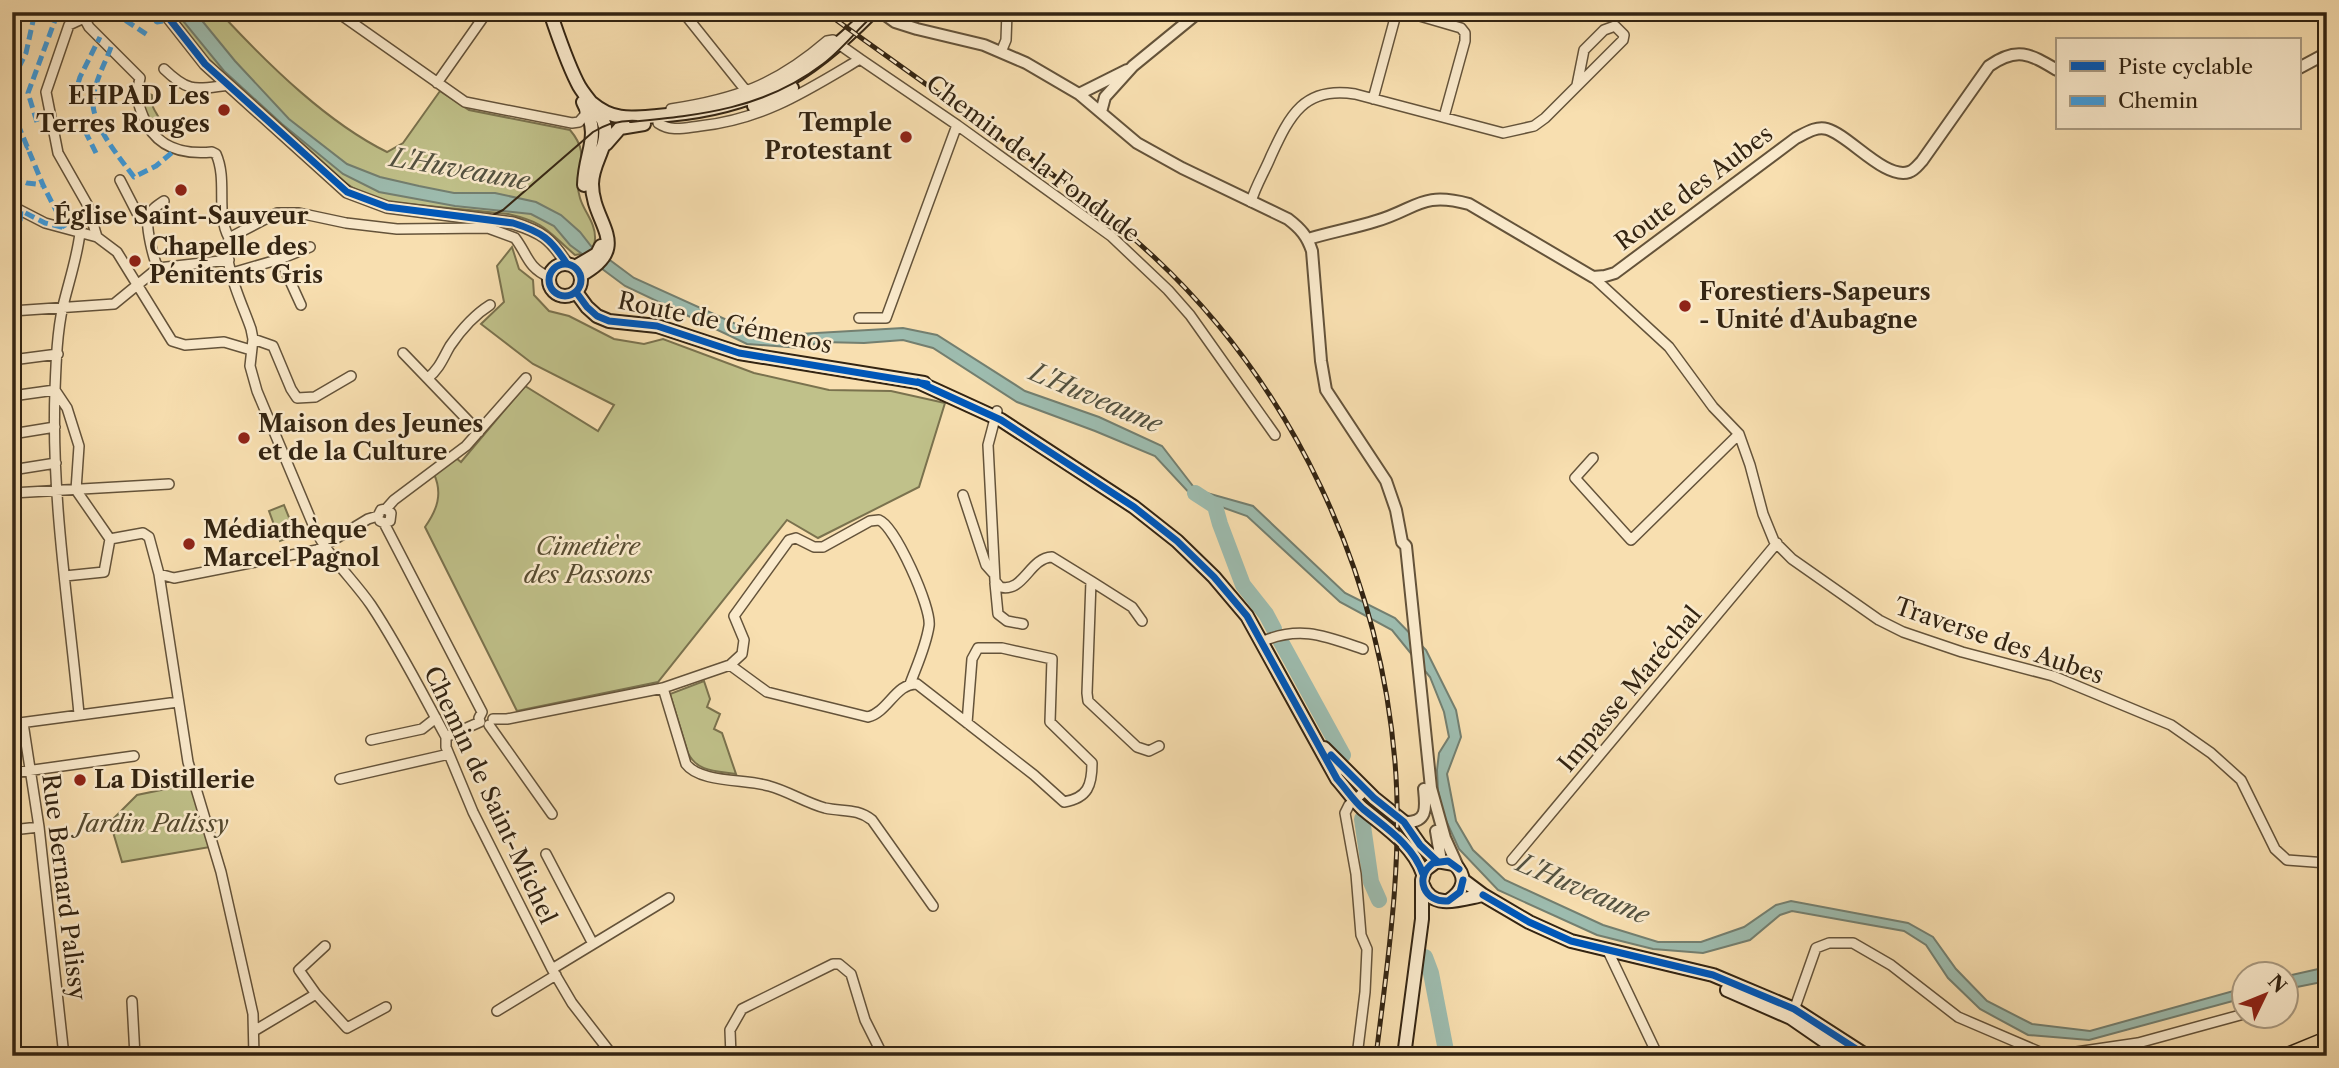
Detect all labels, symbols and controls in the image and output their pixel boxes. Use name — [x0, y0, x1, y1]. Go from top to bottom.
legend — [2056, 38, 2300, 130]
text: Piste cyclable — [2118, 54, 2253, 79]
street label: Chemin de la Fondude — [921, 69, 1146, 248]
place label: EHPAD Les Terres Rouges — [36, 81, 210, 138]
text: Chemin — [2118, 88, 2198, 113]
marker: EHPAD Les Terres Rouges — [216, 102, 232, 118]
place label: Temple Protestant — [764, 108, 892, 165]
street label: Route des Aubes — [1609, 119, 1778, 256]
marker: Temple Protestant — [898, 129, 914, 145]
water label: L'Huveaune — [386, 141, 534, 197]
marker: Église Saint-Sauveur — [173, 182, 189, 198]
place label: Église Saint-Sauveur — [54, 201, 309, 230]
place label: Chapelle des Pénitents Gris — [149, 232, 323, 289]
marker: Chapelle des Pénitents Gris — [127, 253, 143, 269]
place label: Forestiers-Sapeurs - Unité d'Aubagne — [1699, 277, 1931, 334]
street label: Route de Gémenos — [615, 286, 835, 359]
marker: Forestiers-Sapeurs - Unité d'Aubagne — [1677, 298, 1693, 314]
water label: L'Huveaune — [1023, 355, 1168, 441]
place label: Maison des Jeunes et de la Culture — [258, 409, 483, 466]
marker: Maison des Jeunes et de la Culture — [236, 430, 252, 446]
place label: Médiathèque Marcel Pagnol — [203, 515, 380, 572]
park label: Cimetière des Passons — [524, 532, 653, 589]
marker: Médiathèque Marcel Pagnol — [181, 536, 197, 552]
street label: Traverse des Aubes — [1891, 591, 2108, 690]
street label: Impasse Maréchal — [1552, 600, 1707, 777]
street label: Chemin de Saint-Michel — [418, 661, 563, 928]
place label: La Distillerie — [94, 765, 255, 794]
street label: Rue Bernard Palissy — [36, 772, 93, 1002]
marker: La Distillerie — [72, 772, 88, 788]
park label: Jardin Palissy — [70, 809, 229, 838]
water label: L'Huveaune — [1510, 846, 1655, 932]
north arrow — [2230, 960, 2300, 1030]
text: N — [2263, 970, 2291, 998]

